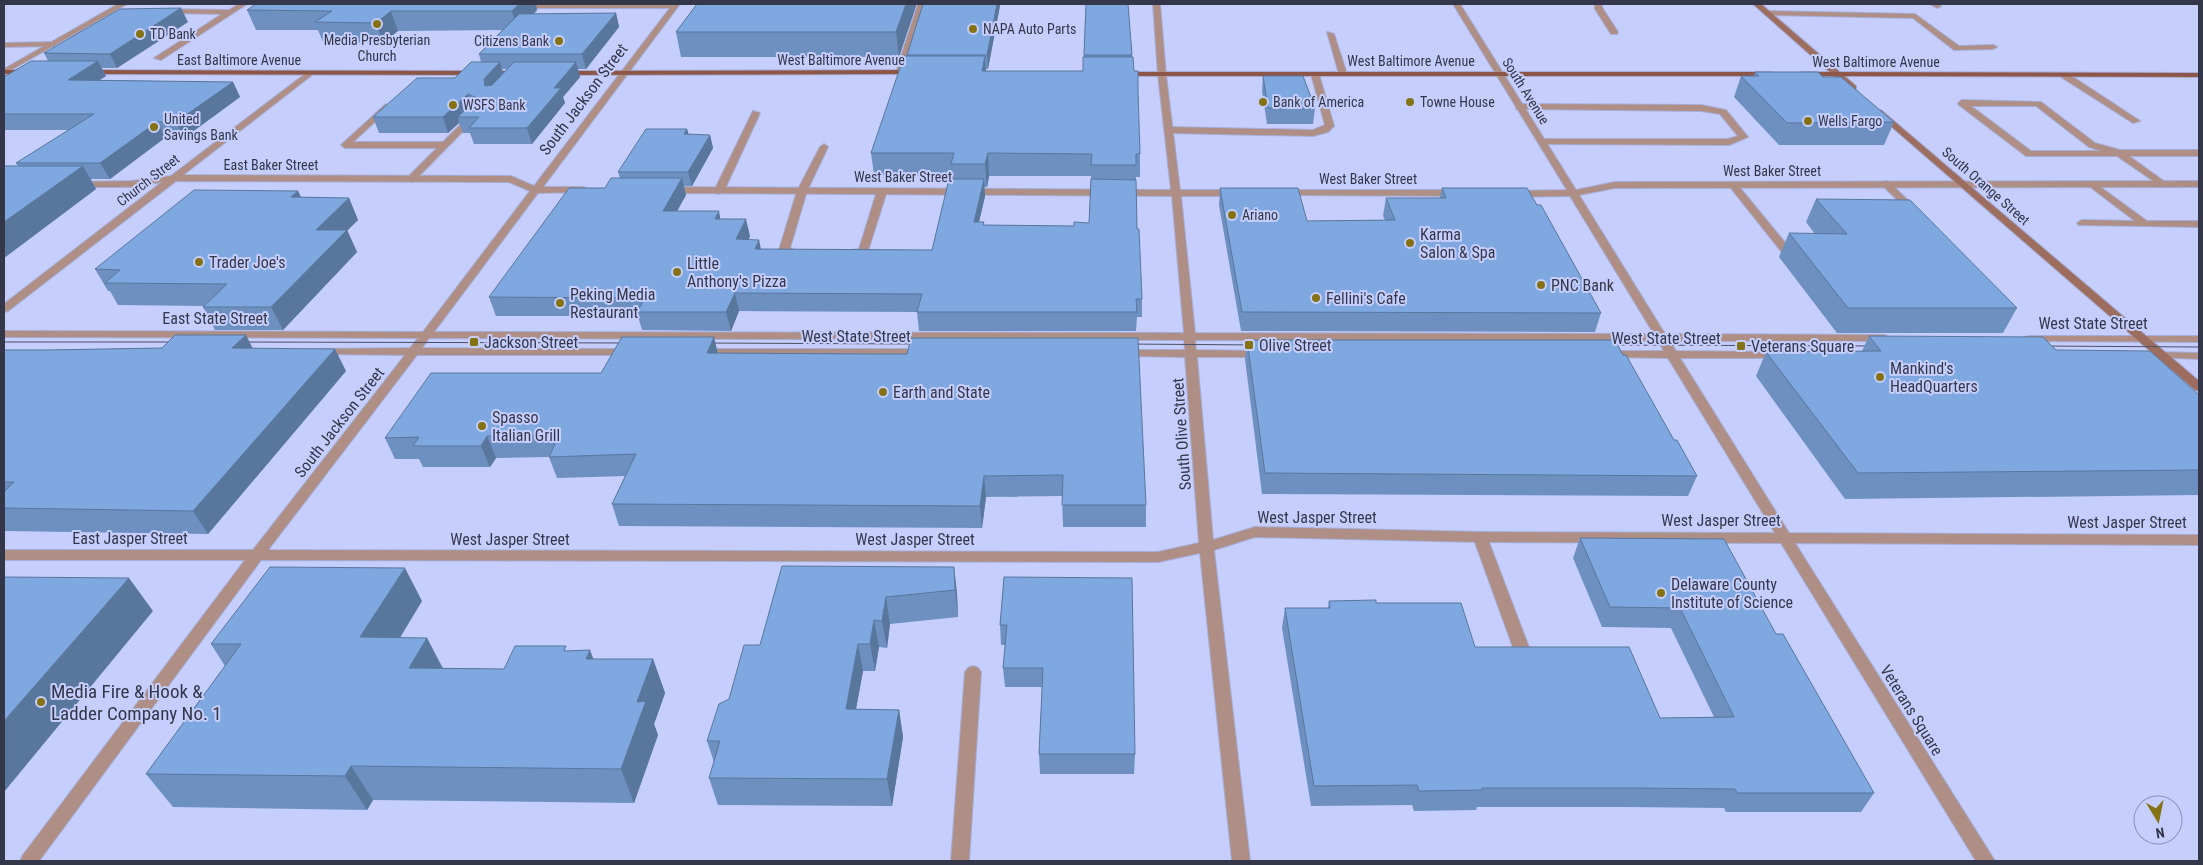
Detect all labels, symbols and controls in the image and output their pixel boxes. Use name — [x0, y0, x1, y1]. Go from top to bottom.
marker: Media Presbyterian Church — [371, 18, 383, 30]
place label: NAPA Auto Parts — [983, 21, 1077, 37]
marker: NAPA Auto Parts — [967, 23, 979, 35]
place label: TD Bank — [150, 26, 197, 42]
marker: TD Bank — [134, 28, 146, 40]
place label: Media Presbyterian Church — [324, 32, 430, 64]
place label: Citizens Bank — [474, 33, 550, 49]
marker: Citizens Bank — [553, 35, 565, 47]
street label: South Jackson Street — [535, 40, 632, 159]
street label: East Baltimore Avenue — [177, 52, 301, 68]
street label: West Baltimore Avenue — [777, 52, 905, 68]
street label: West Baltimore Avenue — [1347, 53, 1475, 69]
street label: West Baltimore Avenue — [1812, 54, 1940, 70]
street label: South Avenue — [1499, 55, 1553, 128]
place label: Bank of America — [1273, 94, 1364, 110]
place label: Towne House — [1420, 94, 1495, 110]
marker: Bank of America — [1257, 96, 1269, 108]
marker: Towne House — [1404, 96, 1416, 108]
place label: WSFS Bank — [463, 97, 526, 113]
marker: WSFS Bank — [447, 99, 459, 111]
place label: United Savings Bank — [164, 111, 238, 143]
place label: Wells Fargo — [1818, 113, 1882, 129]
marker: Wells Fargo — [1802, 115, 1814, 127]
marker: United Savings Bank — [148, 121, 160, 133]
street label: South Orange Street — [1939, 144, 2033, 228]
street label: Church Street — [114, 151, 182, 209]
street label: East Baker Street — [224, 157, 318, 173]
street label: West Baker Street — [1723, 163, 1821, 179]
street label: West Baker Street — [854, 169, 952, 185]
street label: West Baker Street — [1319, 171, 1417, 187]
place label: Ariano — [1242, 207, 1278, 223]
marker: Ariano — [1226, 209, 1238, 221]
place label: Karma Salon & Spa — [1420, 225, 1495, 262]
marker: Karma Salon & Spa — [1404, 237, 1416, 249]
place label: Trader Joe's — [209, 253, 286, 272]
place label: Little Anthony's Pizza — [687, 254, 786, 291]
marker: Trader Joe's — [193, 256, 205, 268]
marker: Little Anthony's Pizza — [671, 266, 683, 278]
place label: PNC Bank — [1551, 276, 1615, 295]
marker: PNC Bank — [1535, 279, 1547, 291]
place label: Peking Media Restaurant — [570, 285, 655, 322]
place label: Fellini's Cafe — [1326, 289, 1406, 308]
marker: Fellini's Cafe — [1310, 292, 1322, 304]
marker: Peking Media Restaurant — [554, 297, 566, 309]
street label: East State Street — [162, 309, 268, 328]
street label: West State Street — [2038, 314, 2148, 333]
street label: West State Street — [801, 327, 911, 346]
street label: West State Street — [1611, 329, 1721, 348]
place label: Jackson Street — [484, 333, 579, 352]
marker: Jackson Street — [468, 336, 480, 348]
place label: Olive Street — [1259, 336, 1332, 355]
place label: Veterans Square — [1751, 337, 1854, 356]
marker: Olive Street — [1243, 339, 1255, 351]
marker: Veterans Square — [1735, 340, 1747, 352]
place label: Mankind's HeadQuarters — [1890, 359, 1978, 396]
street label: South Jackson Street — [291, 363, 388, 481]
marker: Mankind's HeadQuarters — [1874, 371, 1886, 383]
street label: South Olive Street — [1168, 377, 1195, 491]
place label: Earth and State — [893, 383, 990, 402]
marker: Earth and State — [877, 386, 889, 398]
place label: Spasso Italian Grill — [492, 408, 560, 445]
marker: Spasso Italian Grill — [476, 420, 488, 432]
street label: West Jasper Street — [1257, 508, 1377, 527]
street label: West Jasper Street — [1661, 511, 1781, 530]
street label: West Jasper Street — [2067, 513, 2187, 532]
street label: East Jasper Street — [72, 529, 188, 548]
street label: West Jasper Street — [450, 530, 570, 549]
street label: West Jasper Street — [855, 530, 975, 549]
place label: Delaware County Institute of Science — [1671, 575, 1793, 612]
marker: Delaware County Institute of Science — [1655, 587, 1667, 599]
street label: Veterans Square — [1876, 661, 1947, 759]
place label: Media Fire & Hook & Ladder Company No. 1 — [51, 680, 222, 725]
marker: Media Fire & Hook & Ladder Company No. 1 — [35, 696, 47, 708]
north arrow — [2133, 795, 2183, 845]
text: N — [2155, 824, 2166, 841]

